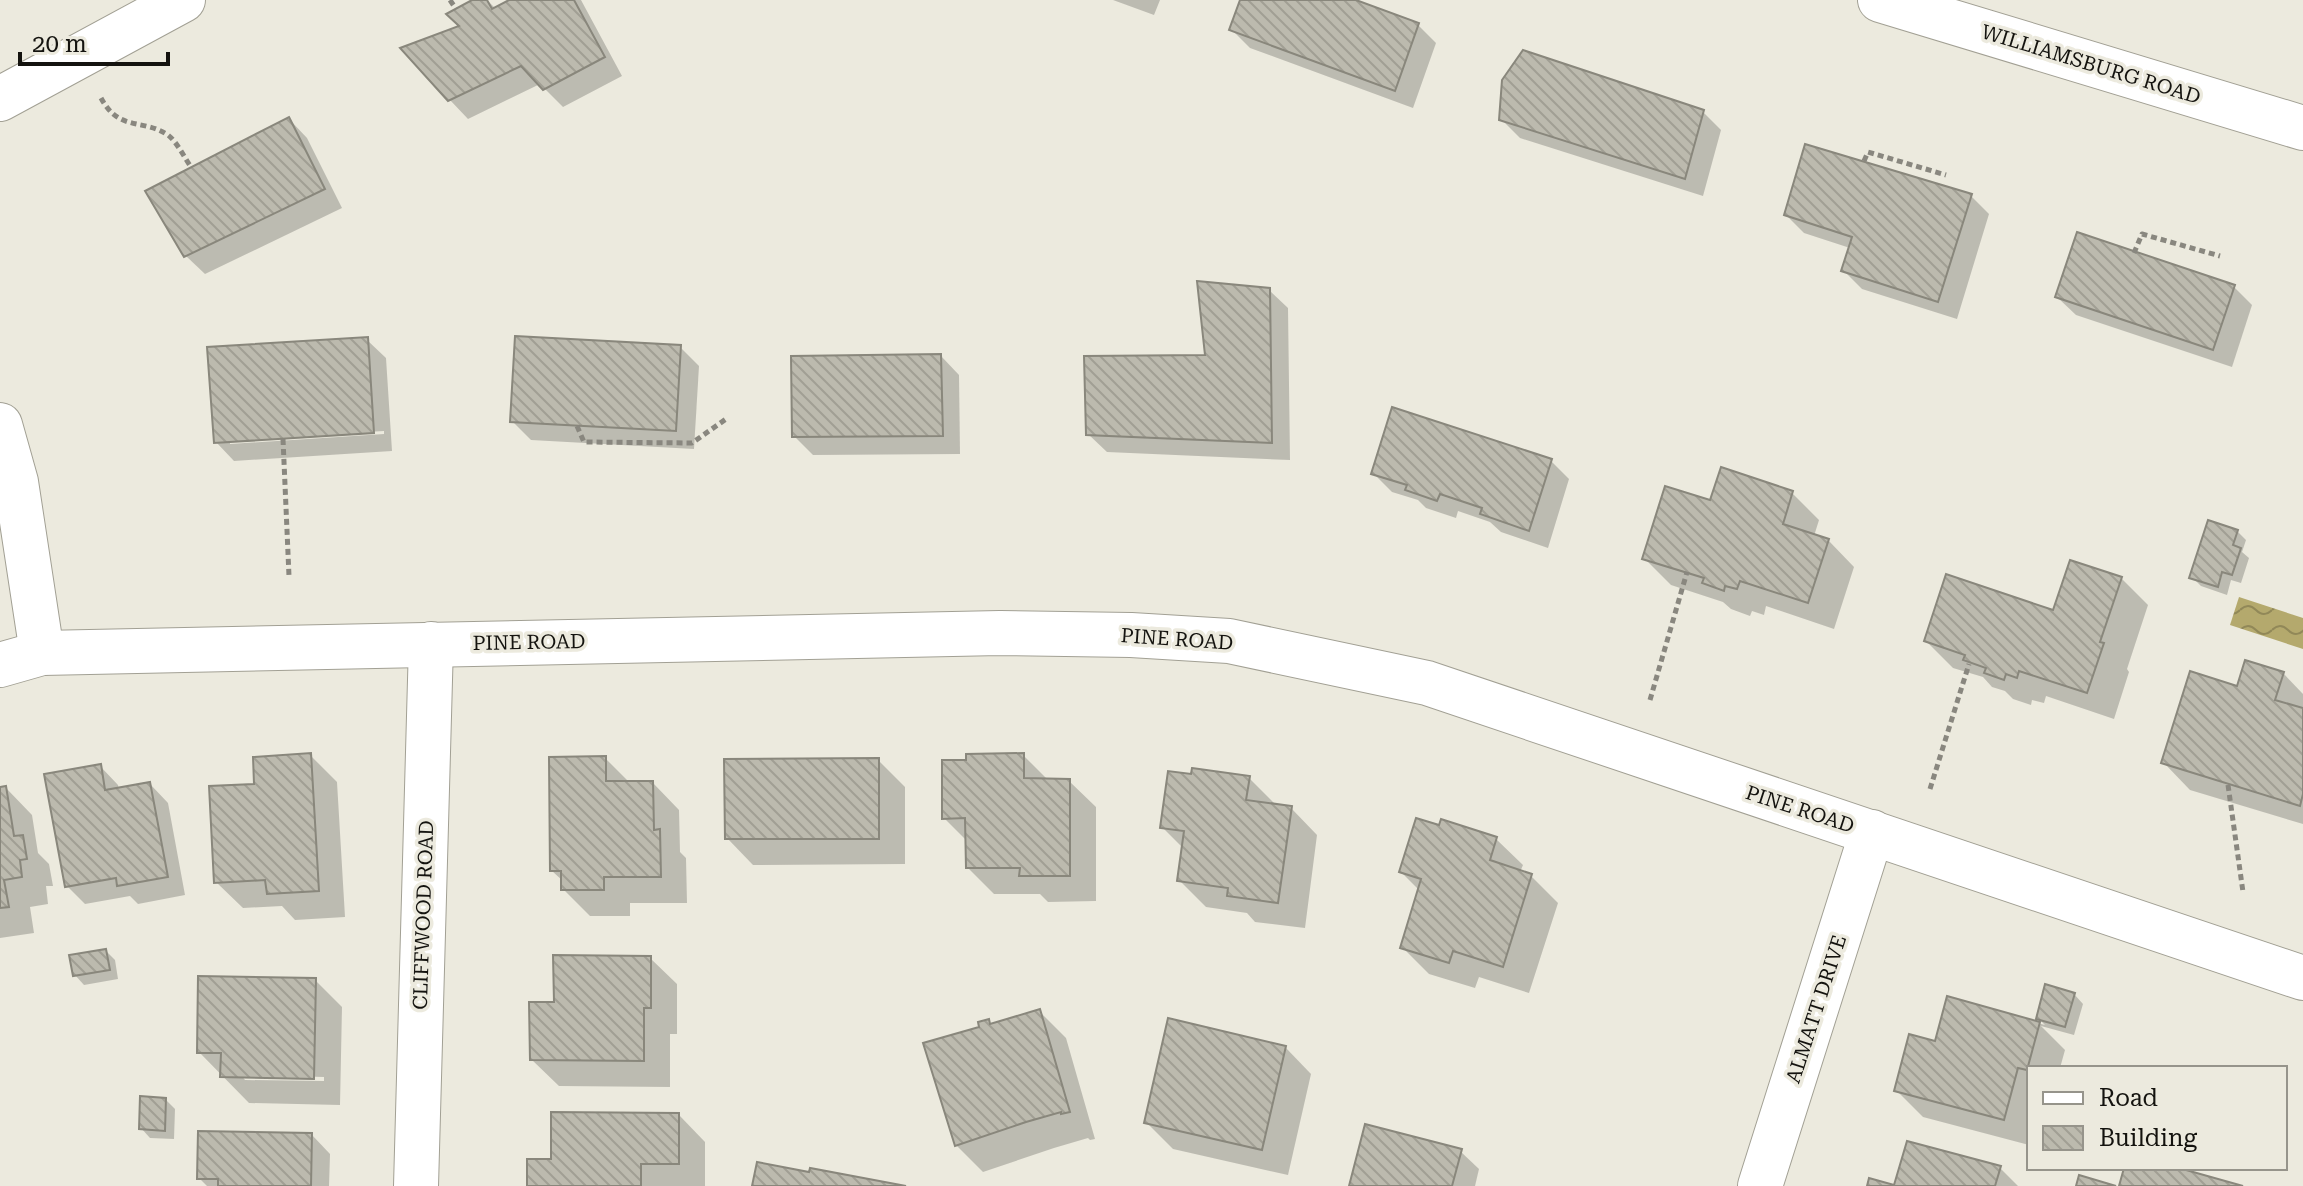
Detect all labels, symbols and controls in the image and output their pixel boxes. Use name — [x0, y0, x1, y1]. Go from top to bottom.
scale bar — [20, 16, 168, 66]
street label: WILLIAMSBURG ROAD — [1979, 19, 2203, 109]
text: 20 m — [32, 30, 87, 58]
street label: PINE ROAD — [1120, 623, 1234, 655]
street label: PINE ROAD — [472, 629, 586, 655]
street label: PINE ROAD — [1743, 780, 1857, 838]
street label: CLIFFWOOD ROAD — [408, 820, 438, 1010]
street label: ALMATT DRIVE — [1781, 932, 1851, 1086]
legend — [2027, 1066, 2287, 1170]
text: Road — [2099, 1084, 2158, 1112]
text: Building — [2099, 1124, 2197, 1152]

